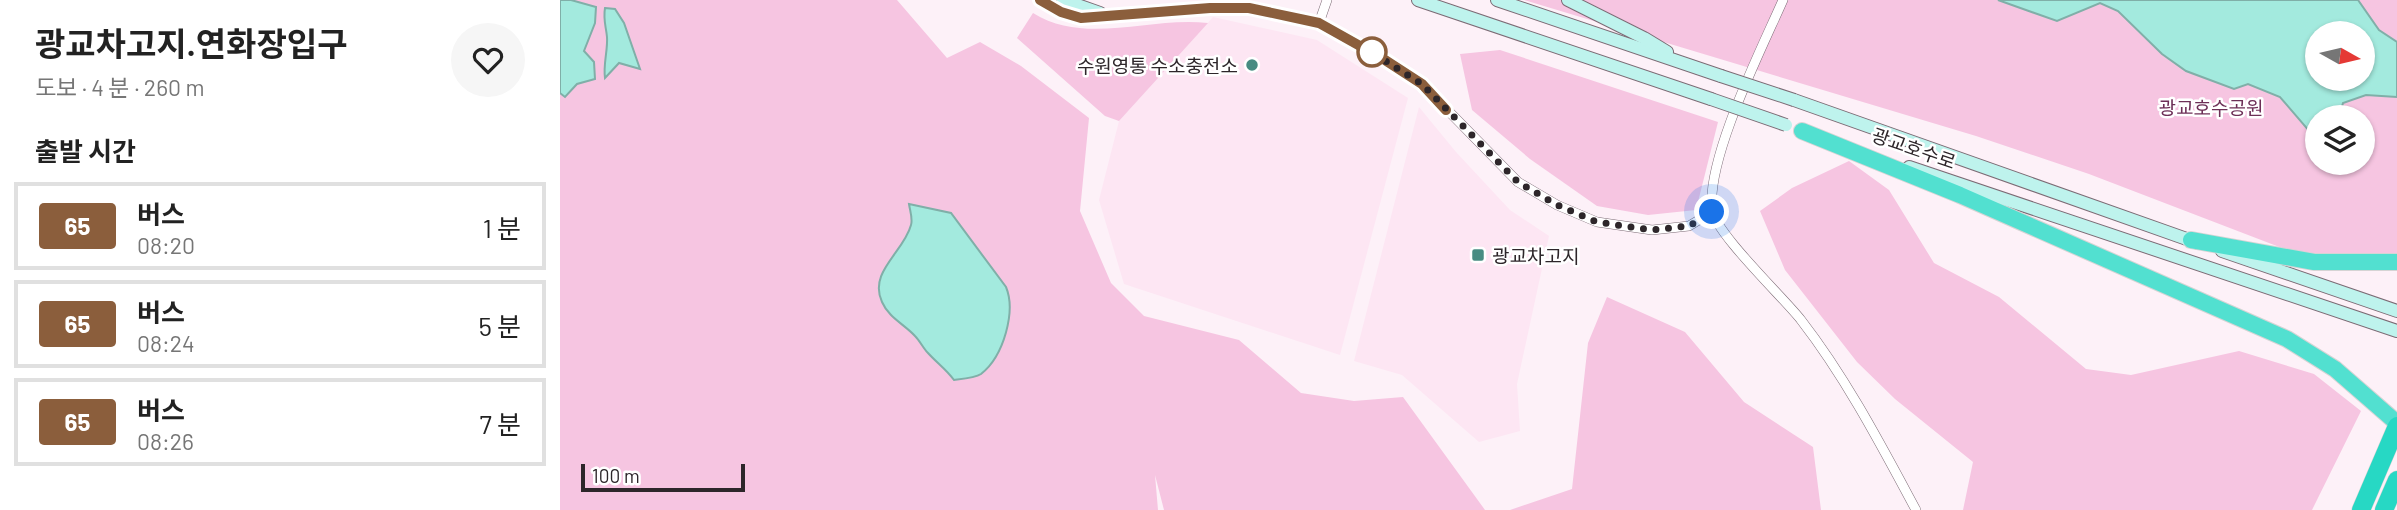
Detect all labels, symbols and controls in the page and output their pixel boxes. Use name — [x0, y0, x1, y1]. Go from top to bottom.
north arrow — [2305, 21, 2375, 91]
map controls — [2305, 21, 2375, 175]
text: 광교차고지.연화장입구 — [35, 23, 348, 63]
button: heart — [451, 23, 525, 97]
unlabelled marker — [1357, 37, 1387, 67]
place label: 수원영통 수소충전소 — [1077, 54, 1238, 77]
marker: 수원영통 수소충전소 — [1244, 57, 1260, 73]
text: 도보 · 4 분 · 260 m — [35, 73, 205, 101]
park label: 광교호수공원 — [2159, 96, 2263, 119]
button: layers — [2305, 105, 2375, 175]
street label: 광교호수로 — [1869, 123, 1959, 173]
text: 출발 시간 — [35, 135, 136, 166]
your location — [1694, 194, 1729, 229]
text: 버스 — [137, 198, 185, 229]
text: 65 — [65, 211, 90, 240]
text: 1 분 — [483, 212, 521, 243]
text: 08:20 — [137, 231, 195, 259]
place label: 광교차고지 — [1492, 244, 1579, 267]
marker: 광교차고지 — [1470, 247, 1486, 263]
text: 버스 — [137, 296, 185, 327]
text: 65 — [65, 309, 90, 338]
text: 5 분 — [479, 310, 521, 341]
text: 08:24 — [137, 329, 195, 357]
text: 버스 — [137, 394, 185, 425]
text: 65 — [65, 407, 90, 436]
text: 7 분 — [480, 408, 521, 439]
text: 08:26 — [137, 427, 194, 455]
scale bar — [581, 461, 746, 493]
text: 100 m — [592, 464, 640, 487]

